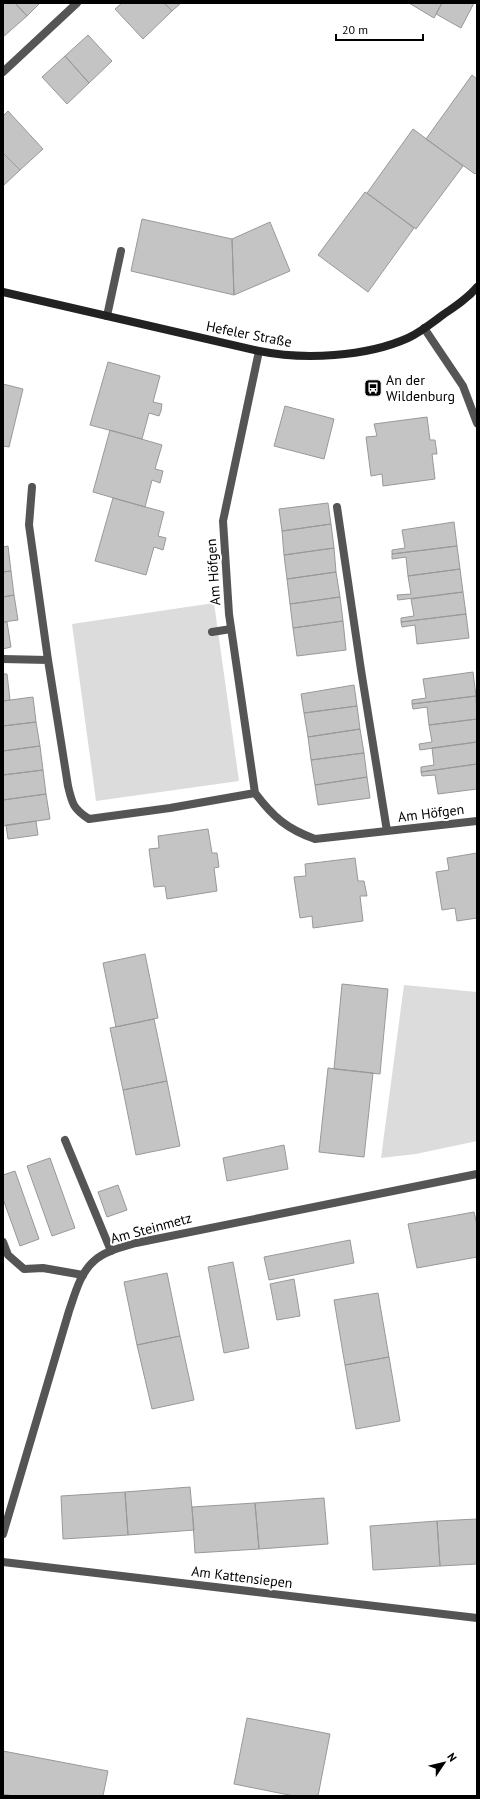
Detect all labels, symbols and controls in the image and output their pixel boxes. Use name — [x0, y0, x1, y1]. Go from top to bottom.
scale bar — [336, 16, 423, 42]
text: 20 m — [342, 22, 368, 37]
street label: Hefeler Straße — [205, 317, 293, 351]
place label: An der Wildenburg — [386, 371, 455, 405]
bus stop icon: An der Wildenburg — [363, 378, 383, 398]
street label: Am Höfgen — [202, 538, 224, 606]
street label: Am Höfgen — [397, 800, 465, 826]
street label: Am Steinmetz — [108, 1209, 194, 1247]
street label: Am Kattensiepen — [190, 1562, 294, 1592]
north arrow — [424, 1743, 464, 1783]
text: N — [444, 1750, 460, 1764]

